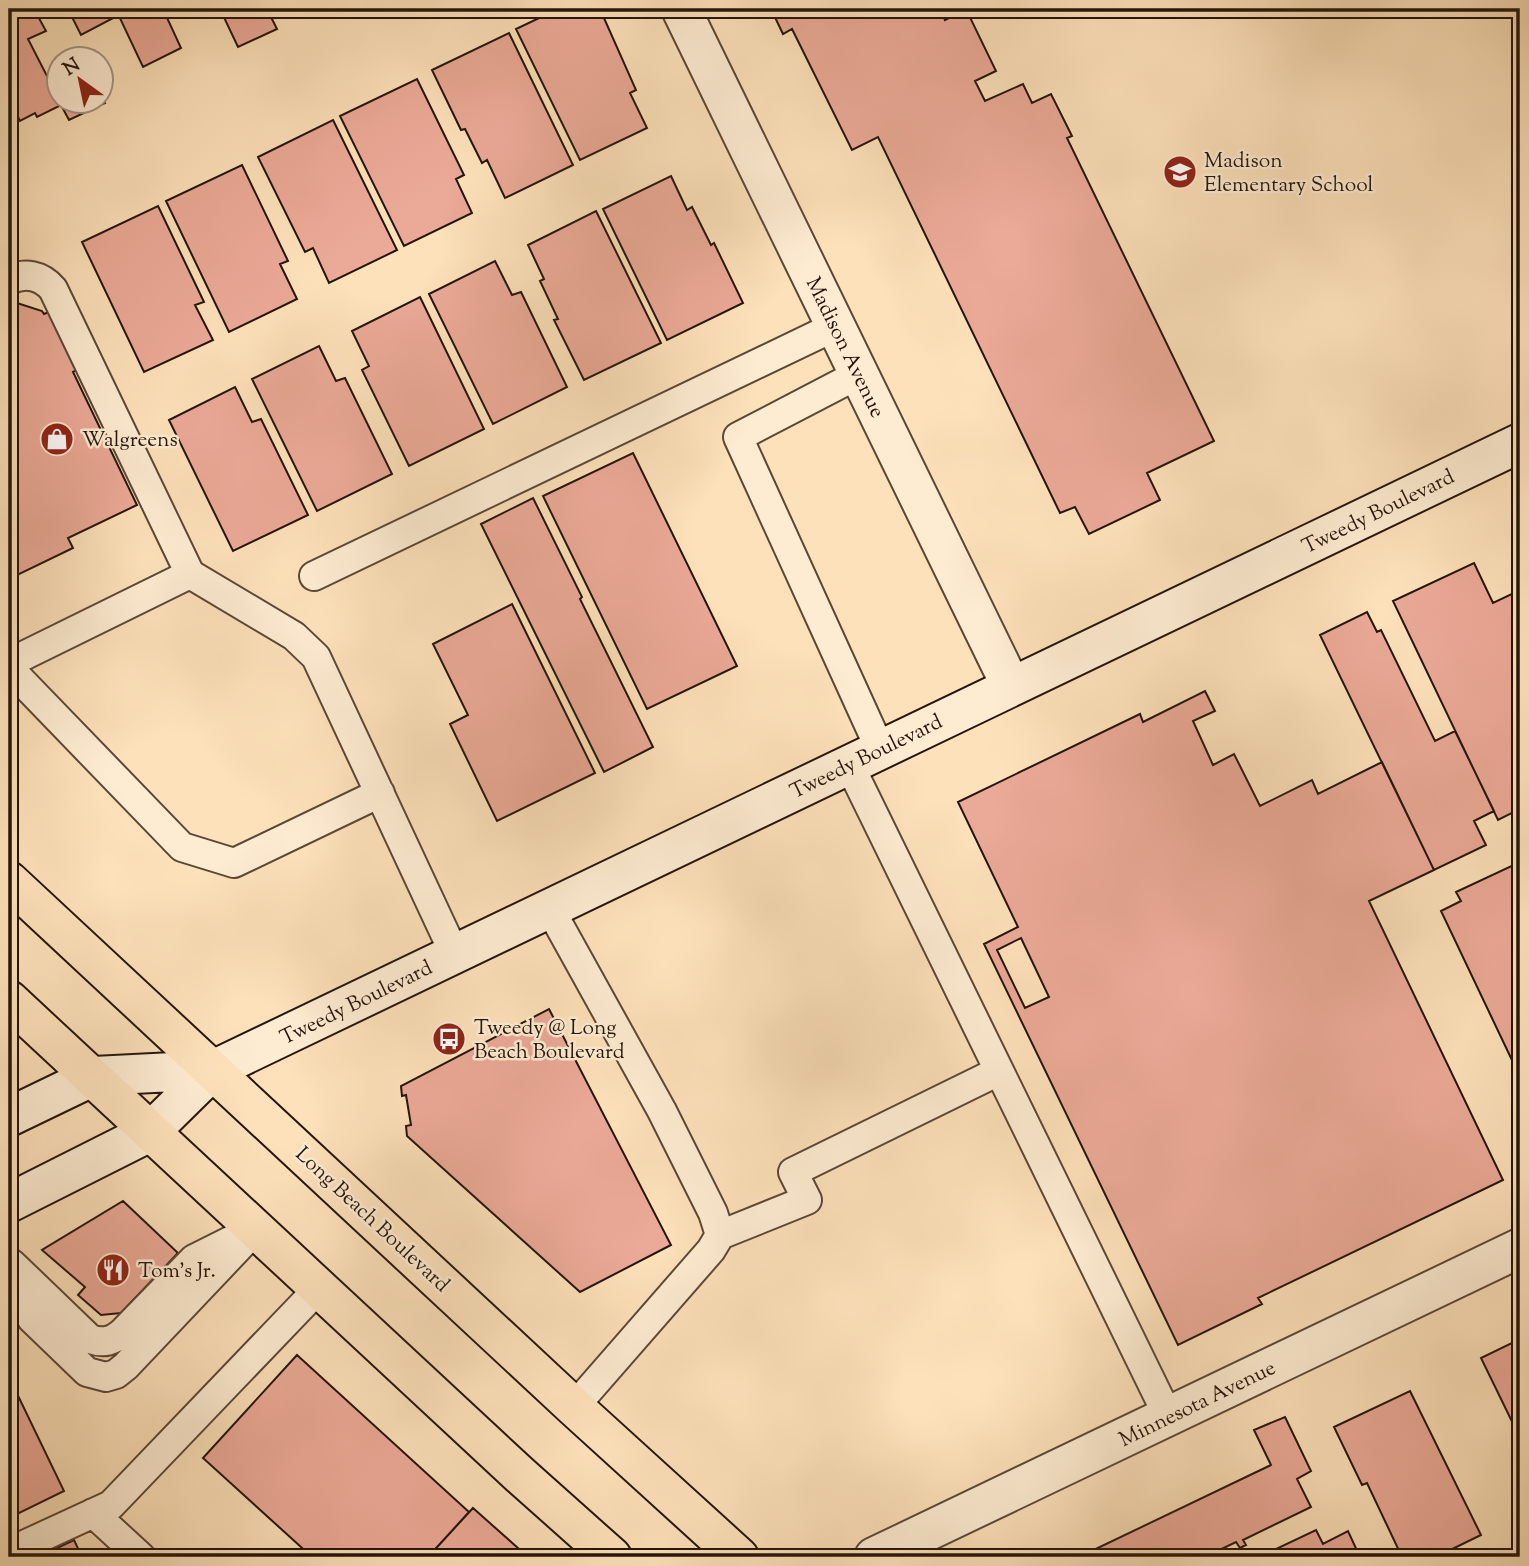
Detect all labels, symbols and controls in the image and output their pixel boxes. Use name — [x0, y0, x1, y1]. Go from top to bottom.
north arrow — [46, 46, 116, 116]
text: N — [58, 52, 86, 83]
place label: Madison Elementary School — [1204, 147, 1374, 201]
school or university icon: Madison Elementary School — [1161, 153, 1199, 191]
street label: Madison Avenue — [797, 272, 891, 423]
shop icon: Walgreens — [38, 420, 76, 458]
place label: Walgreens — [82, 426, 178, 456]
street label: Tweedy Boulevard — [1298, 463, 1460, 563]
street label: Tweedy Boulevard — [786, 708, 948, 808]
street label: Tweedy Boulevard — [276, 954, 438, 1054]
place label: Tweedy @ Long Beach Boulevard — [474, 1014, 625, 1068]
bus stop icon: Tweedy @ Long Beach Boulevard — [430, 1020, 468, 1058]
street label: Long Beach Boulevard — [288, 1141, 456, 1300]
restaurant icon: Tom's Jr. — [94, 1251, 132, 1289]
place label: Tom's Jr. — [138, 1257, 216, 1287]
street label: Minnesota Avenue — [1115, 1354, 1281, 1456]

